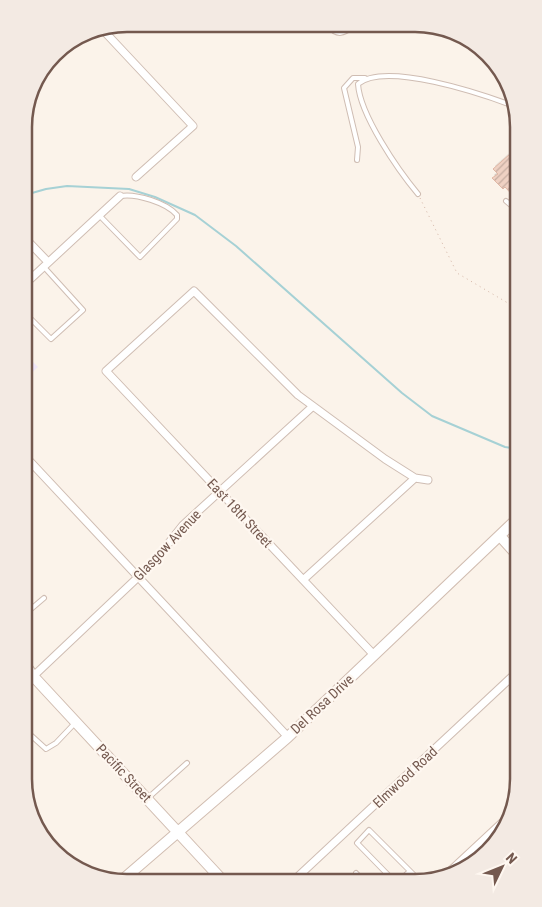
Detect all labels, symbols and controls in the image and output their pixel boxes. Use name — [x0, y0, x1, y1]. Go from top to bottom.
street label: East 18th Street — [204, 475, 276, 551]
street label: Glasgow Avenue — [130, 506, 204, 584]
street label: Del Rosa Drive — [287, 671, 357, 737]
street label: Pacific Street — [93, 741, 155, 805]
street label: Elmwood Road — [370, 743, 440, 811]
north arrow — [477, 842, 527, 892]
text: N — [503, 850, 520, 867]

